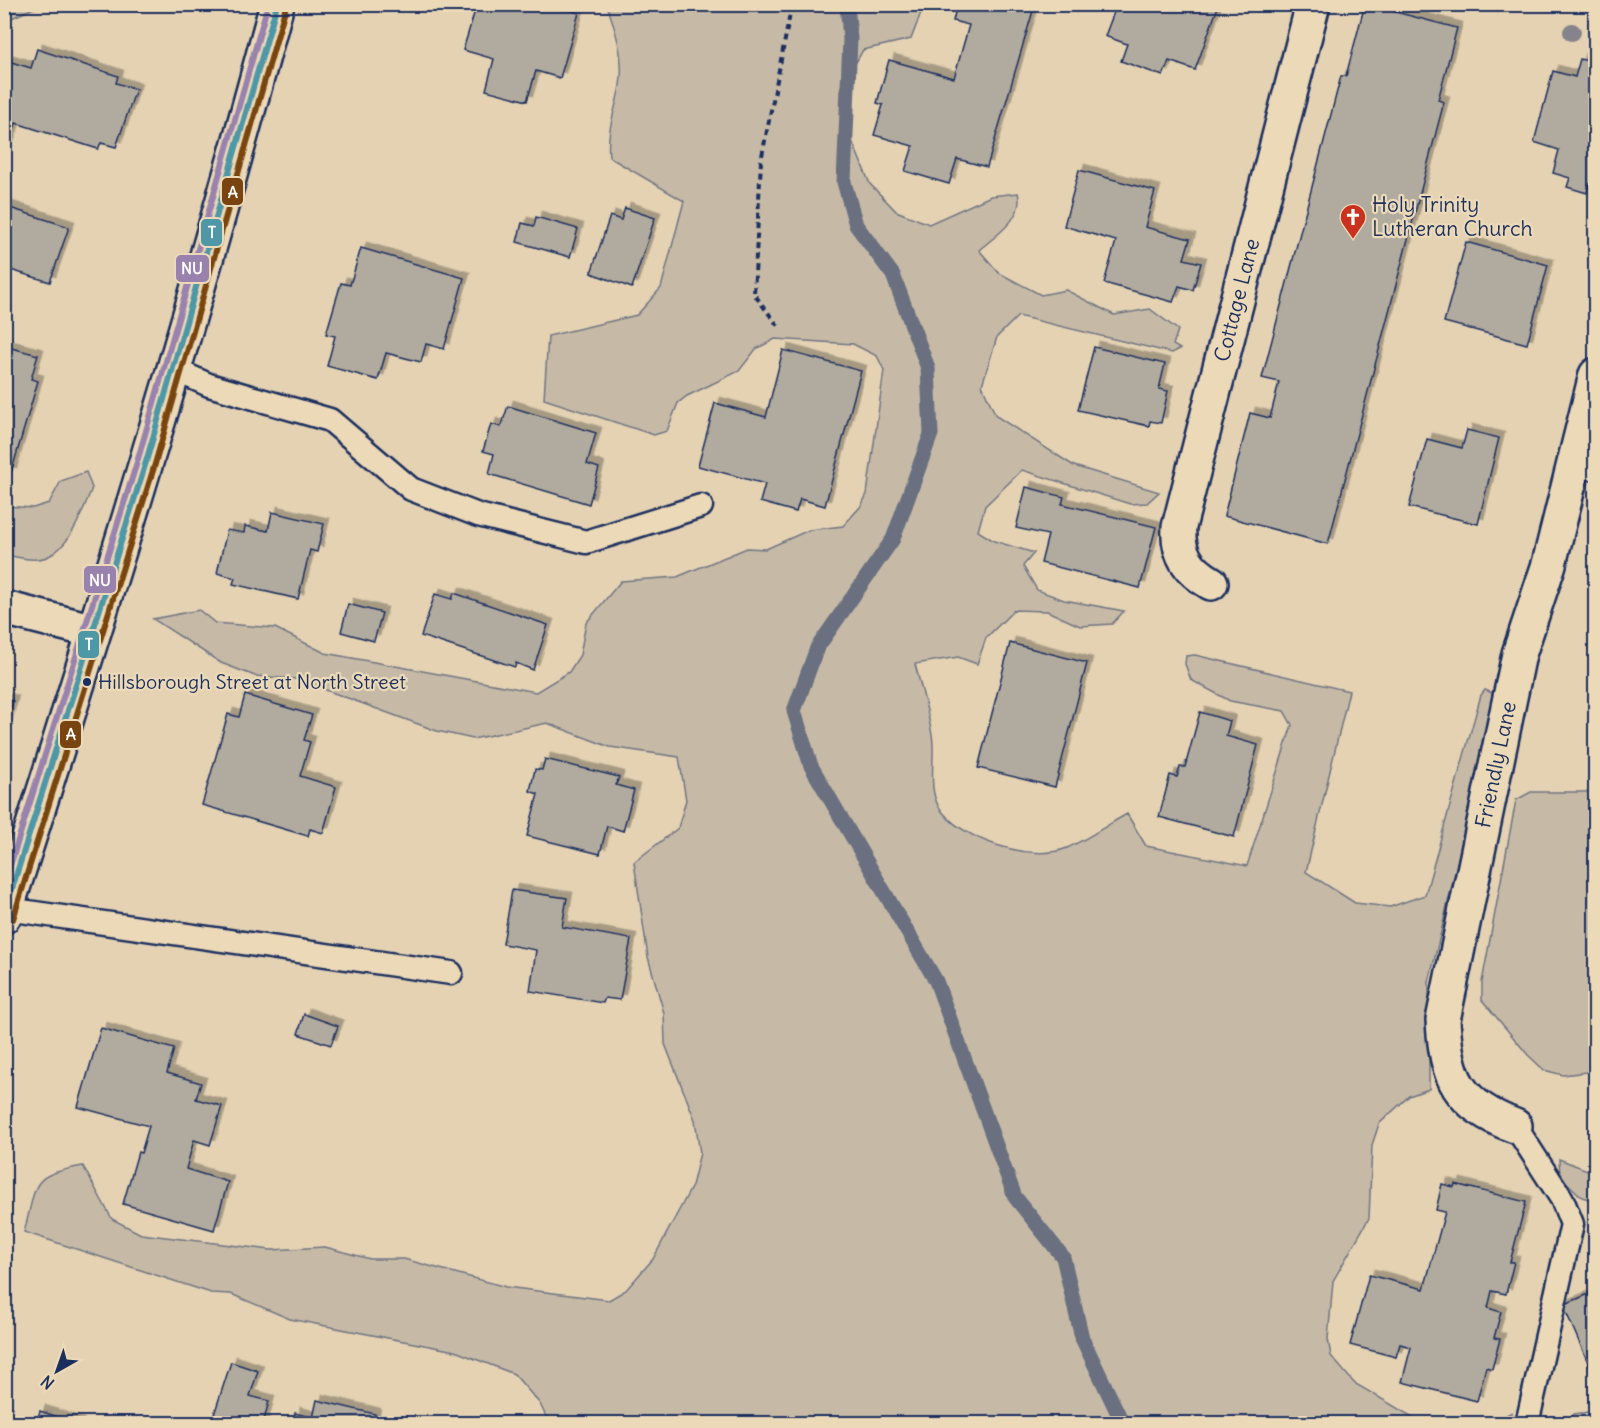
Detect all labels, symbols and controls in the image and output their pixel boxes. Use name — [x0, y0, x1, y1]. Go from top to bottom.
line badge: A — [221, 177, 244, 206]
text: A — [228, 182, 238, 202]
place label: Holy Trinity Lutheran Church — [1372, 191, 1533, 242]
church icon: Holy Trinity Lutheran Church — [1338, 202, 1368, 240]
line badge: T — [200, 218, 223, 247]
text: T — [208, 222, 217, 242]
street label: Cottage Lane — [1208, 235, 1265, 364]
line badge: NU — [175, 254, 210, 283]
text: NU — [181, 258, 203, 278]
line badge: NU — [83, 565, 117, 594]
text: NU — [89, 570, 111, 590]
line badge: T — [77, 630, 100, 659]
text: T — [85, 634, 94, 654]
place label: Hillsborough Street at North Street — [98, 669, 406, 694]
marker: Hillsborough Street at North Street — [81, 676, 93, 688]
street label: Friendly Lane — [1469, 699, 1522, 830]
line badge: A — [59, 720, 82, 749]
text: A — [66, 724, 76, 744]
north arrow — [27, 1341, 87, 1401]
text: N — [37, 1371, 58, 1394]

